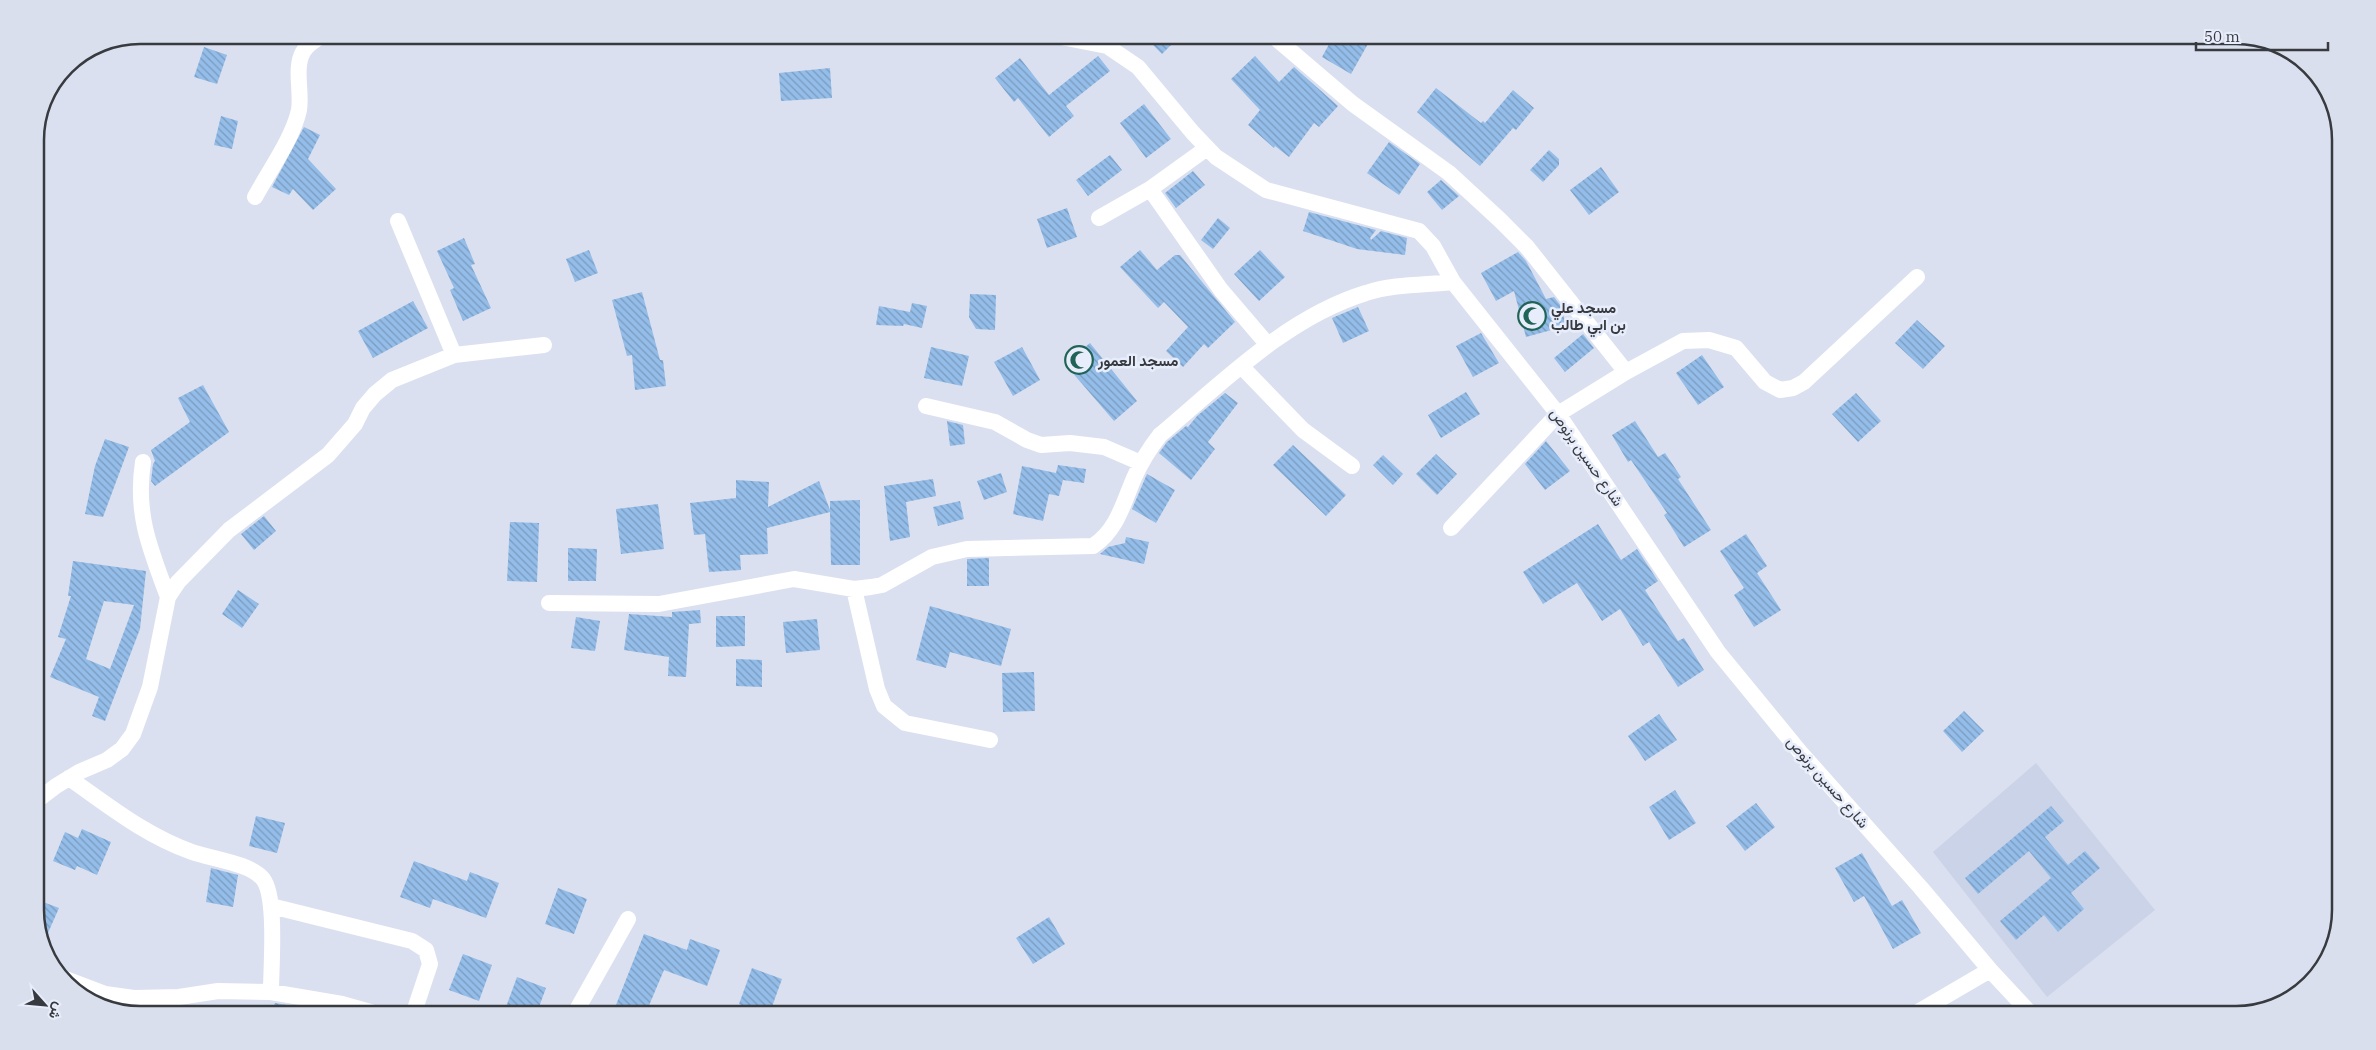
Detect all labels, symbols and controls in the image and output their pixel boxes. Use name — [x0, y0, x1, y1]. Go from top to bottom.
scale bar — [2196, 20, 2328, 52]
text: 50 m — [2204, 27, 2240, 46]
place label: مسجد علي بن ابي طالب — [1551, 298, 1626, 338]
mosque icon: مسجد علي بن ابي طالب — [1517, 301, 1547, 331]
mosque icon: مسجد العمور — [1064, 345, 1094, 375]
place label: مسجد العمور — [1097, 351, 1178, 370]
street label: شارع حسين برنوص — [1544, 404, 1628, 511]
street label: شارع حسين برنوص — [1781, 732, 1873, 833]
north arrow — [20, 980, 70, 1030]
text: ش — [45, 999, 68, 1023]

